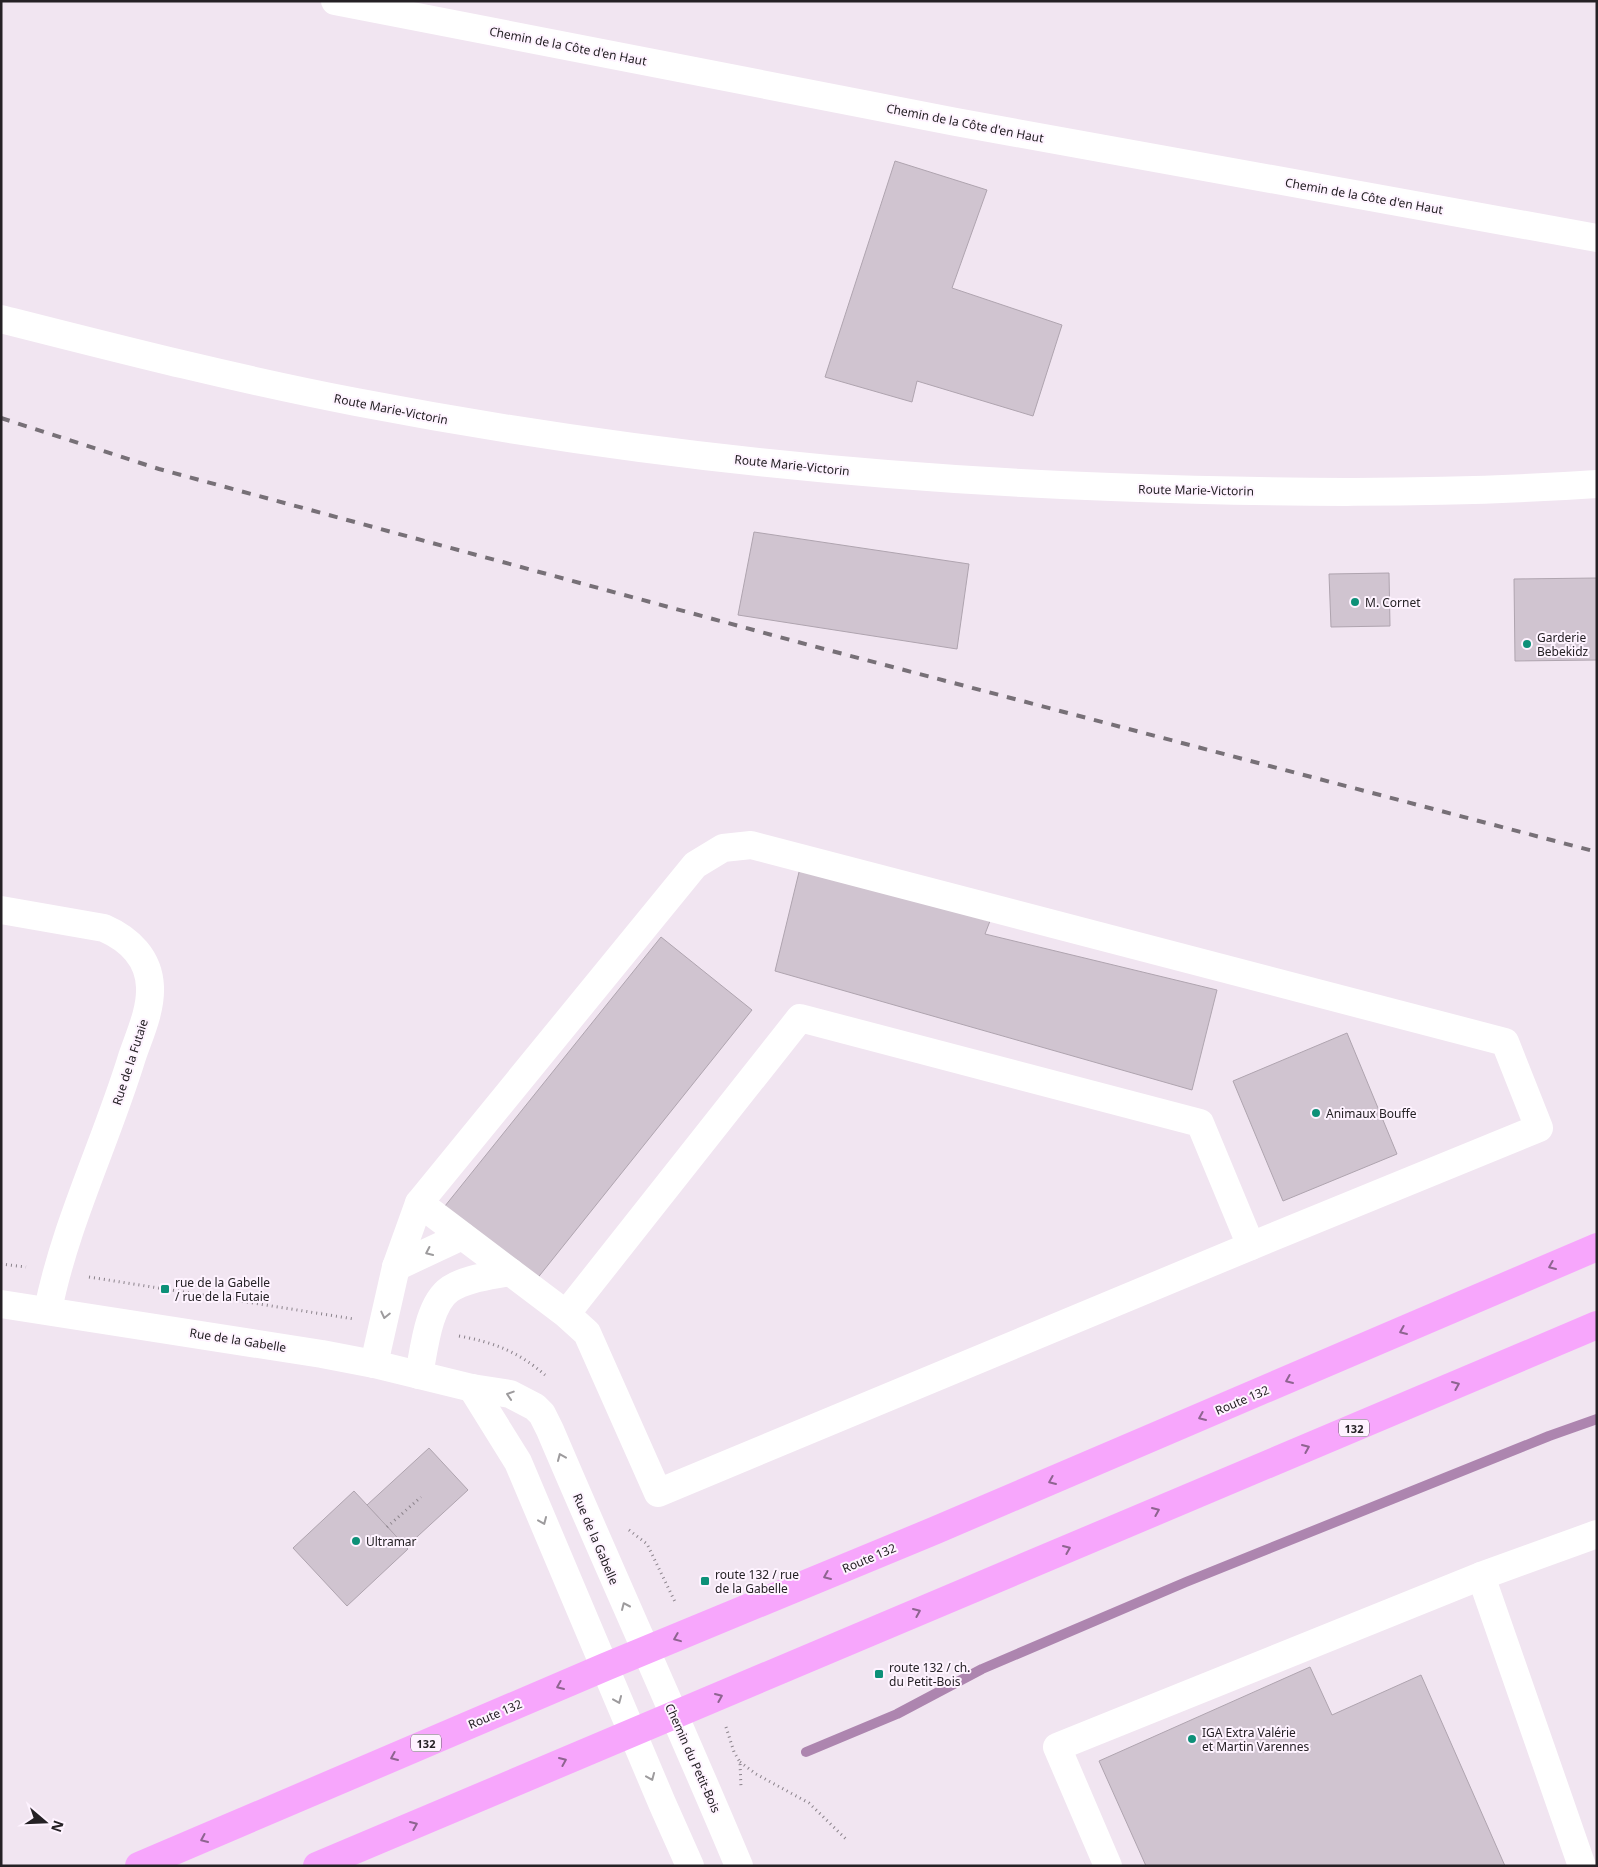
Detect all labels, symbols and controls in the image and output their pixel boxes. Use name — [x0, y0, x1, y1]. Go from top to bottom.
street label: Chemin de la Côte d'en Haut — [488, 22, 649, 70]
street label: Chemin de la Côte d'en Haut — [885, 99, 1046, 147]
street label: Chemin de la Côte d'en Haut — [1284, 174, 1445, 218]
street label: Route Marie-Victorin — [333, 390, 449, 428]
street label: Route Marie-Victorin — [734, 450, 850, 480]
street label: Route Marie-Victorin — [1138, 480, 1254, 500]
place label: M. Cornet — [1365, 594, 1421, 611]
marker: M. Cornet — [1349, 596, 1361, 608]
place label: Garderie Bebekidz — [1537, 629, 1589, 660]
marker: Garderie Bebekidz — [1521, 638, 1533, 650]
street label: Rue de la Futaie — [108, 1017, 152, 1107]
place label: Animaux Bouffe — [1326, 1105, 1417, 1122]
marker: Animaux Bouffe — [1310, 1107, 1322, 1119]
one-way arrow — [425, 1245, 434, 1256]
one-way arrow — [1548, 1260, 1557, 1271]
place label: rue de la Gabelle / rue de la Futaie — [175, 1274, 270, 1305]
marker: rue de la Gabelle / rue de la Futaie — [159, 1283, 171, 1295]
one-way arrow — [380, 1310, 391, 1319]
street label: Rue de la Gabelle — [188, 1324, 288, 1356]
one-way arrow — [1399, 1324, 1408, 1335]
one-way arrow — [1285, 1373, 1294, 1384]
street label: Route 132 — [1212, 1381, 1272, 1419]
one-way arrow — [1451, 1381, 1460, 1391]
one-way arrow — [506, 1391, 515, 1401]
one-way arrow — [1198, 1411, 1207, 1422]
road number: 132 — [1339, 1420, 1369, 1436]
one-way arrow — [1301, 1444, 1310, 1455]
one-way arrow — [557, 1453, 568, 1462]
one-way arrow — [1048, 1474, 1057, 1485]
street label: Rue de la Gabelle — [569, 1491, 623, 1587]
one-way arrow — [1151, 1507, 1160, 1518]
one-way arrow — [537, 1516, 548, 1525]
place label: Ultramar — [366, 1533, 417, 1550]
marker: Ultramar — [350, 1535, 362, 1547]
street label: Route 132 — [839, 1539, 899, 1577]
one-way arrow — [1062, 1545, 1071, 1556]
place label: route 132 / rue de la Gabelle — [715, 1566, 799, 1597]
one-way arrow — [823, 1569, 832, 1580]
marker: route 132 / rue de la Gabelle — [699, 1575, 711, 1587]
one-way arrow — [621, 1602, 632, 1611]
one-way arrow — [912, 1608, 921, 1619]
one-way arrow — [673, 1632, 682, 1642]
place label: route 132 / ch. du Petit-Bois — [889, 1659, 970, 1690]
marker: route 132 / ch. du Petit-Bois — [873, 1668, 885, 1680]
one-way arrow — [556, 1680, 565, 1691]
one-way arrow — [714, 1693, 723, 1704]
street label: Route 132 — [465, 1695, 525, 1733]
one-way arrow — [612, 1695, 623, 1704]
street label: Chemin du Petit-Bois — [661, 1701, 725, 1816]
place label: IGA Extra Valérie et Martin Varennes — [1202, 1724, 1310, 1755]
marker: IGA Extra Valérie et Martin Varennes — [1186, 1733, 1198, 1745]
road number: 132 — [411, 1735, 441, 1752]
one-way arrow — [390, 1750, 399, 1761]
one-way arrow — [558, 1757, 567, 1768]
one-way arrow — [645, 1773, 655, 1781]
north arrow — [20, 1797, 70, 1847]
text: N — [47, 1818, 69, 1835]
one-way arrow — [409, 1820, 418, 1831]
one-way arrow — [200, 1832, 209, 1843]

